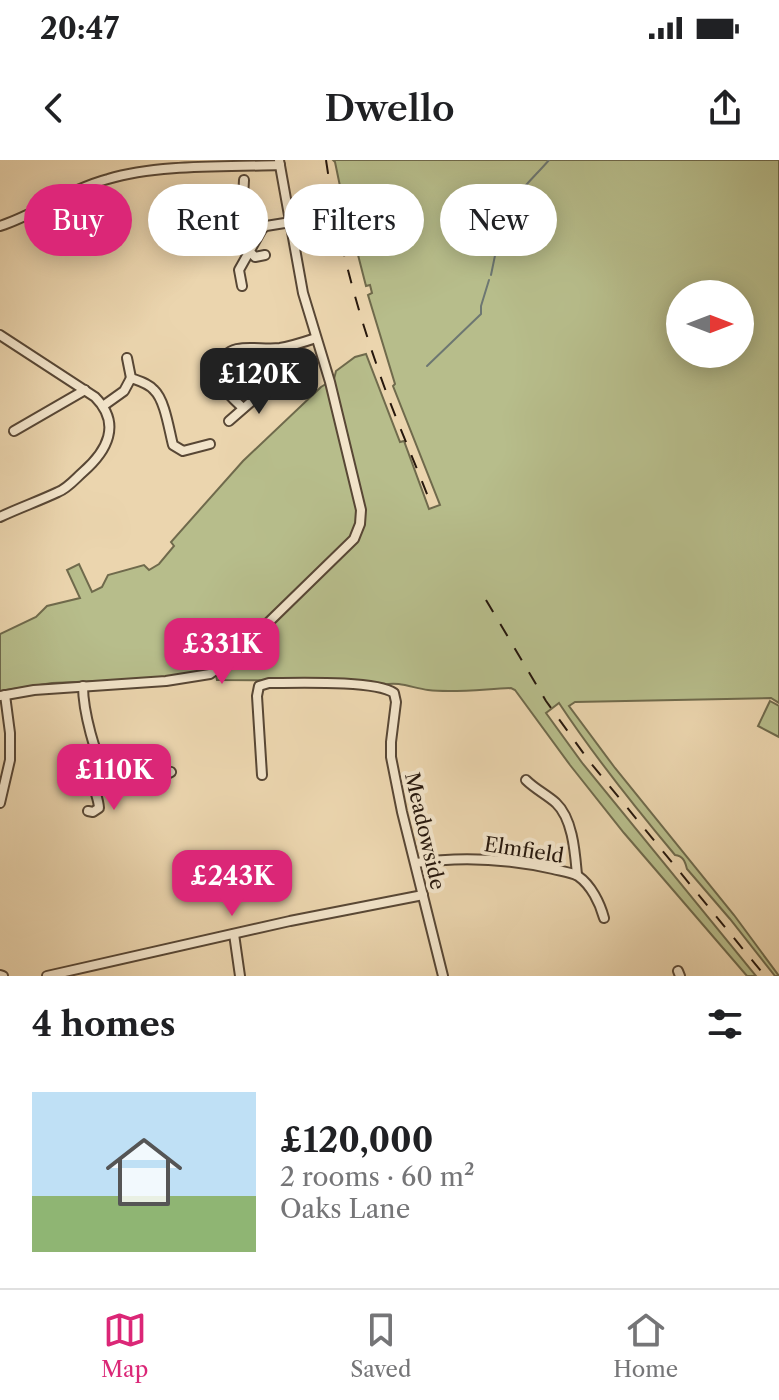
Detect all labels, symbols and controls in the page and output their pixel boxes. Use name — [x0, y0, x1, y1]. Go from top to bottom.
text: 20:47 — [40, 10, 119, 47]
icon: back — [32, 86, 76, 130]
text: Dwello — [324, 86, 455, 130]
icon: share — [703, 86, 747, 130]
chip: Buy — [24, 184, 132, 256]
chip: Rent — [148, 184, 268, 256]
chip: Filters — [284, 184, 424, 256]
chip: New — [440, 184, 557, 256]
north arrow — [666, 280, 754, 368]
map controls — [666, 280, 754, 368]
pin: £120K — [203, 348, 315, 416]
text: £120K — [218, 358, 300, 390]
pin: £331K — [166, 618, 278, 686]
text: £331K — [182, 628, 262, 660]
pin: £110K — [58, 744, 170, 812]
text: £110K — [75, 754, 153, 786]
street label: Meadowside — [400, 770, 450, 892]
street label: Elmfield — [482, 832, 566, 868]
pin: £243K — [176, 850, 288, 918]
text: £243K — [190, 860, 274, 892]
icon: filters — [703, 1002, 747, 1046]
text: 4 homes — [32, 1003, 176, 1045]
text: £120,000 — [280, 1119, 433, 1161]
icon: home — [96, 1124, 192, 1220]
text: 2 rooms · 60 m² — [280, 1161, 475, 1193]
text: Oaks Lane — [280, 1193, 410, 1225]
tab: Map — [101, 1308, 148, 1383]
tab: Saved — [350, 1308, 411, 1383]
tab: Home — [613, 1308, 678, 1383]

